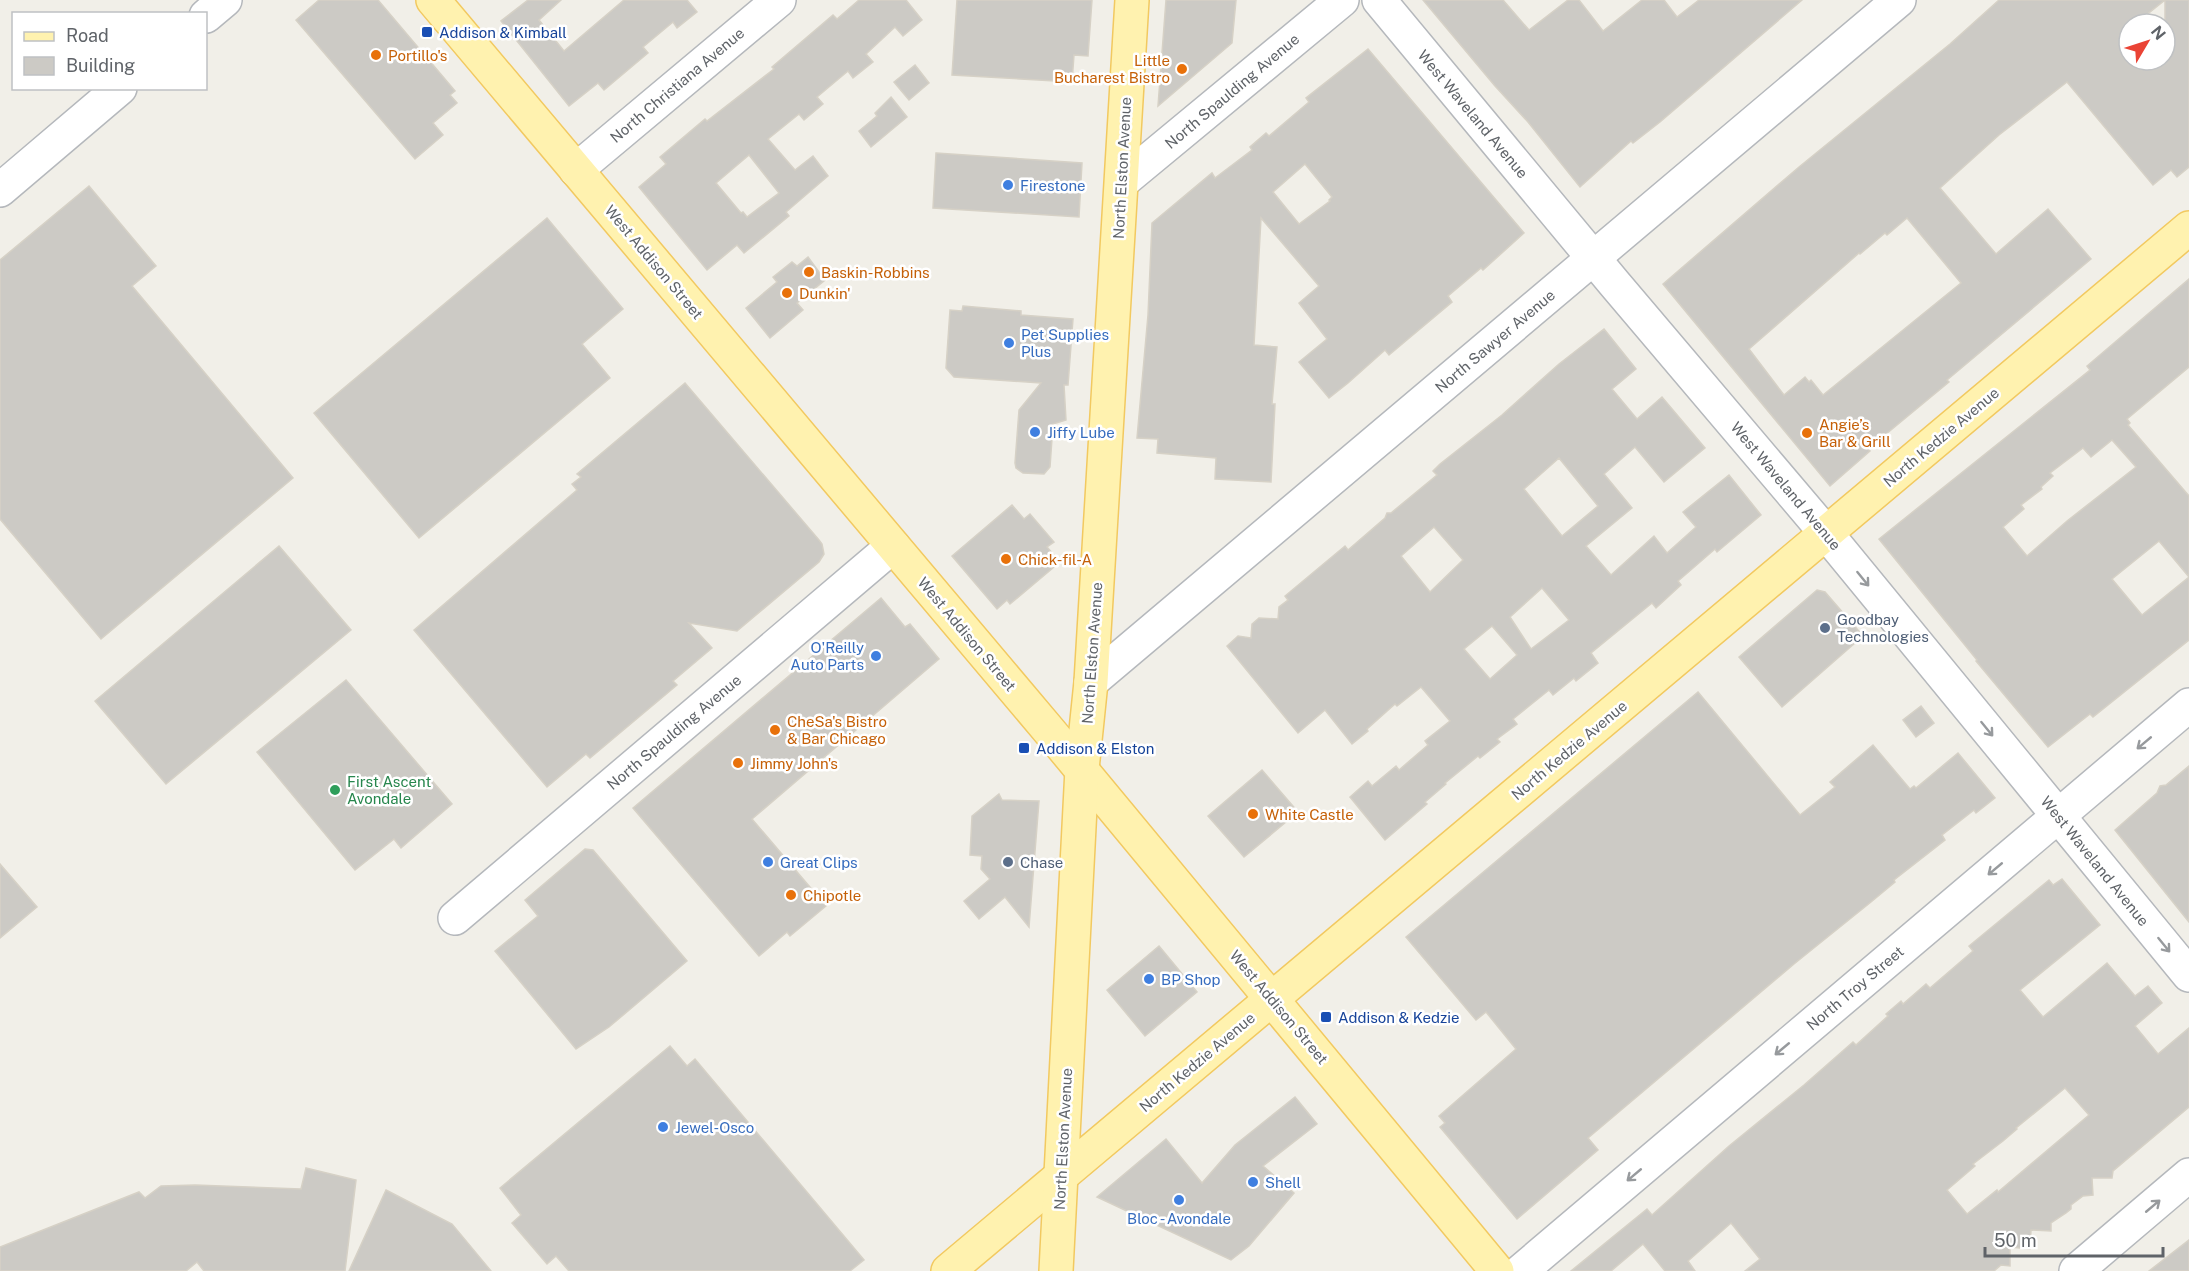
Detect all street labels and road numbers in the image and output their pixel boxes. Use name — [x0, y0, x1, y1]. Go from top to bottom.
street label: North Christiana Avenue — [607, 24, 747, 146]
street label: North Spaulding Avenue — [1162, 30, 1302, 152]
street label: West Waveland Avenue — [1414, 47, 1532, 181]
street label: North Elston Avenue — [1110, 97, 1134, 239]
street label: West Addison Street — [601, 202, 707, 322]
street label: North Sawyer Avenue — [1432, 286, 1558, 396]
street label: North Kedzie Avenue — [1880, 384, 2002, 490]
street label: West Waveland Avenue — [1727, 419, 1845, 553]
street label: West Addison Street — [914, 574, 1020, 694]
street label: North Elston Avenue — [1079, 581, 1105, 725]
street label: North Spaulding Avenue — [604, 671, 744, 793]
street label: North Kedzie Avenue — [1508, 697, 1630, 803]
street label: West Waveland Avenue — [2037, 793, 2153, 929]
street label: North Troy Street — [1803, 942, 1907, 1034]
street label: West Addison Street — [1226, 947, 1332, 1067]
street label: North Kedzie Avenue — [1136, 1009, 1258, 1115]
street label: North Elston Avenue — [1051, 1068, 1075, 1210]

